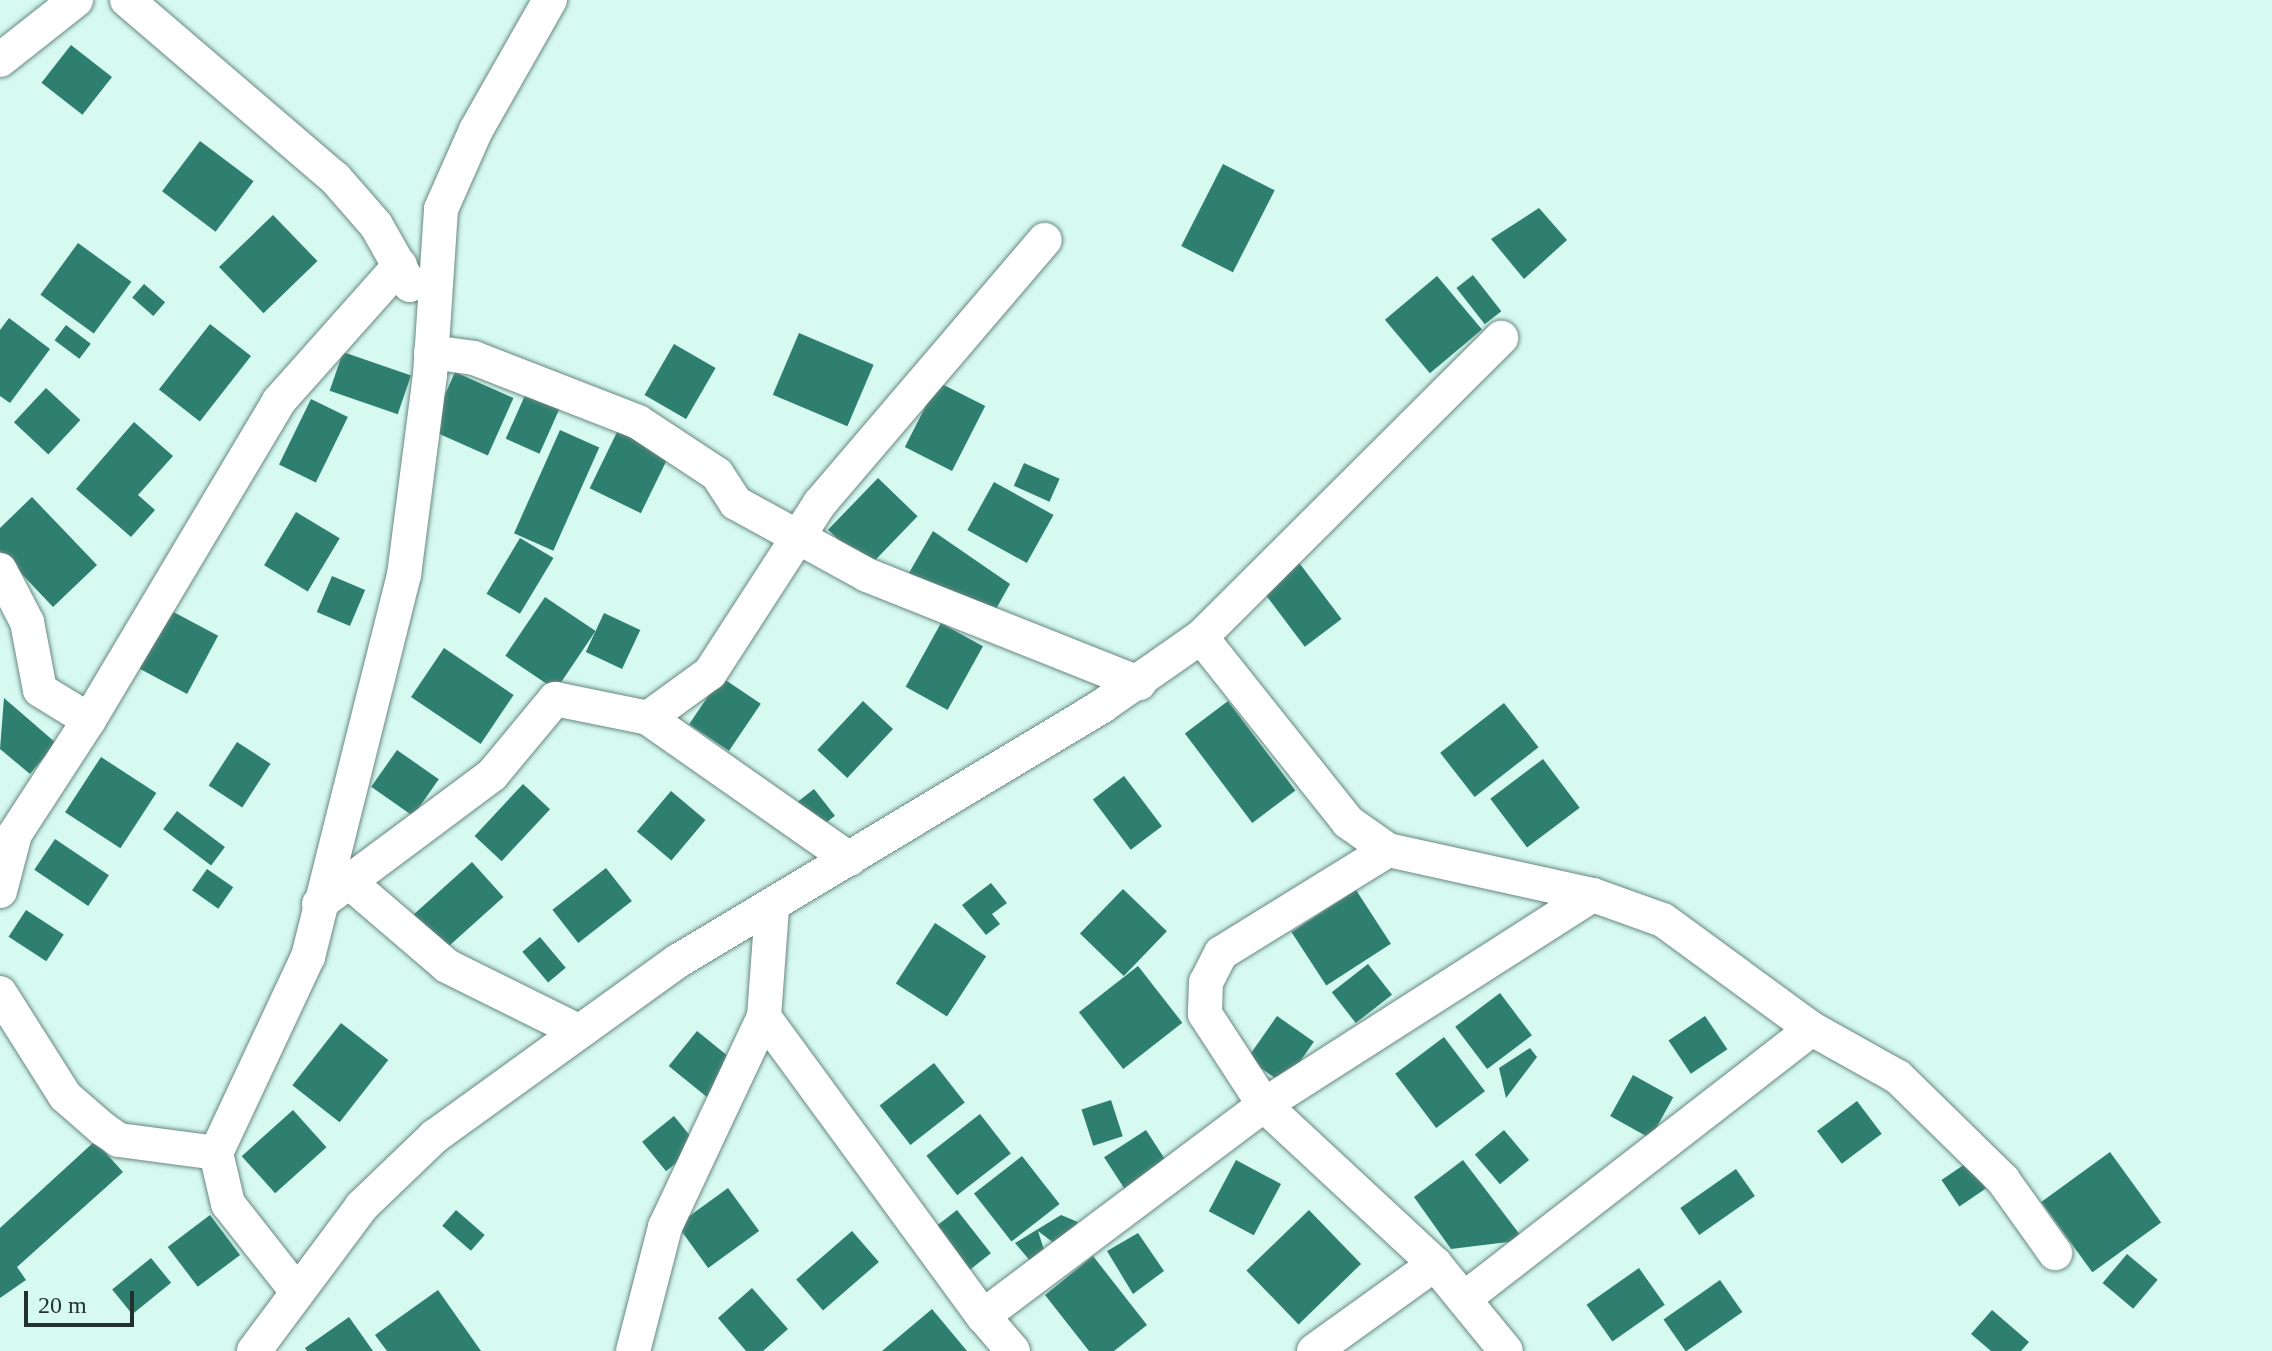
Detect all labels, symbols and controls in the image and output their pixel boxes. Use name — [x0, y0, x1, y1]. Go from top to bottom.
scale bar — [28, 1275, 138, 1325]
text: 20 m — [38, 1292, 87, 1318]

